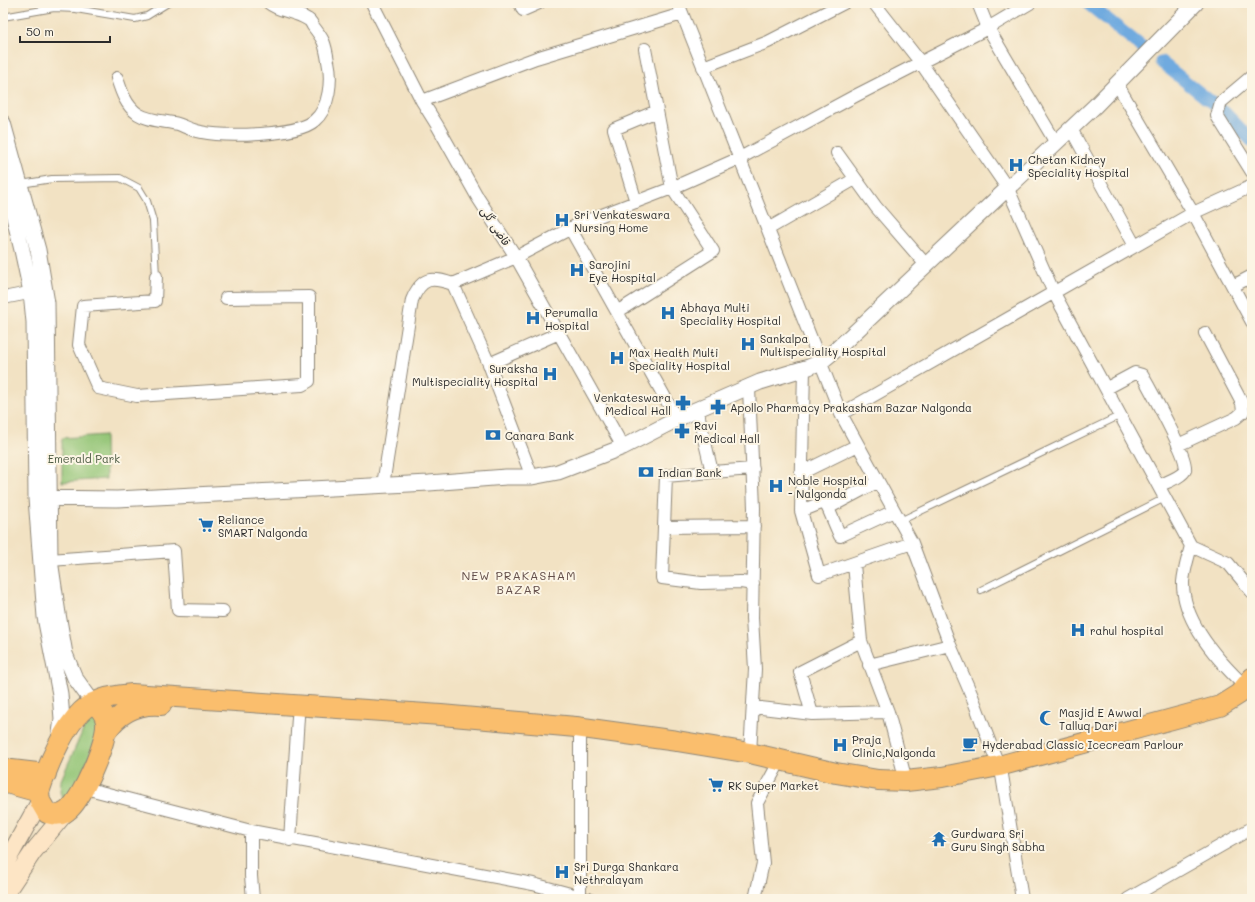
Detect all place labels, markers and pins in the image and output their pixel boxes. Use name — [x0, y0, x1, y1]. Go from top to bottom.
place label: Chetan Kidney Speciality Hospital — [1028, 152, 1129, 180]
hospital icon: Chetan Kidney Speciality Hospital — [1007, 156, 1025, 174]
place label: Sri Venkateswara Nursing Home — [574, 207, 670, 235]
hospital icon: Sri Venkateswara Nursing Home — [553, 211, 571, 229]
place label: Sarojini Eye Hospital — [589, 257, 656, 285]
hospital icon: Sarojini Eye Hospital — [568, 261, 586, 279]
place label: Abhaya Multi Speciality Hospital — [680, 300, 781, 328]
hospital icon: Abhaya Multi Speciality Hospital — [659, 304, 677, 322]
place label: Perumalla Hospital — [545, 305, 598, 333]
hospital icon: Perumalla Hospital — [524, 309, 542, 327]
place label: Sankalpa Multispeciality Hospital — [760, 331, 886, 359]
hospital icon: Sankalpa Multispeciality Hospital — [739, 335, 757, 353]
place label: Max Health Multi Speciality Hospital — [629, 345, 730, 373]
hospital icon: Max Health Multi Speciality Hospital — [608, 349, 626, 367]
place label: Suraksha Multispeciality Hospital — [412, 361, 538, 389]
hospital icon: Suraksha Multispeciality Hospital — [541, 365, 559, 383]
place label: Venkateswara Medical Hall — [594, 390, 671, 418]
pharmacy icon: Venkateswara Medical Hall — [674, 394, 692, 412]
pharmacy icon: Apollo Pharmacy Prakasham Bazar Nalgonda — [709, 398, 727, 416]
place label: Apollo Pharmacy Prakasham Bazar Nalgonda — [730, 400, 972, 415]
place label: Ravi Medical Hall — [694, 418, 760, 446]
pharmacy icon: Ravi Medical Hall — [673, 422, 691, 440]
bank icon: Canara Bank — [484, 426, 502, 444]
place label: Canara Bank — [505, 428, 574, 443]
bank icon: Indian Bank — [637, 463, 655, 481]
place label: Indian Bank — [658, 465, 721, 480]
place label: Noble Hospital - Nalgonda — [788, 473, 867, 501]
hospital icon: Noble Hospital - Nalgonda — [767, 477, 785, 495]
place label: Reliance SMART Nalgonda — [218, 512, 308, 540]
supermarket icon: Reliance SMART Nalgonda — [197, 516, 215, 534]
hospital icon: rahul hospital — [1069, 621, 1087, 639]
place label: rahul hospital — [1090, 623, 1164, 638]
place label: Masjid E Awwal Talluq Dari — [1059, 705, 1142, 733]
mosque icon: Masjid E Awwal Talluq Dari — [1038, 709, 1056, 727]
place label: Praja Clinic,Nalgonda — [852, 732, 936, 760]
cafe icon: Hyderabad Classic Icecream Parlour — [961, 735, 979, 753]
hospital icon: Praja Clinic,Nalgonda — [831, 736, 849, 754]
place label: Hyderabad Classic Icecream Parlour — [982, 737, 1184, 752]
supermarket icon: RK Super Market — [707, 776, 725, 794]
place label: RK Super Market — [728, 778, 819, 793]
place label: Gurdwara Sri Guru Singh Sabha — [951, 826, 1045, 854]
temple icon: Gurdwara Sri Guru Singh Sabha — [930, 830, 948, 848]
place label: Sri Durga Shankara Nethralayam — [574, 859, 679, 887]
hospital icon: Sri Durga Shankara Nethralayam — [553, 863, 571, 881]

